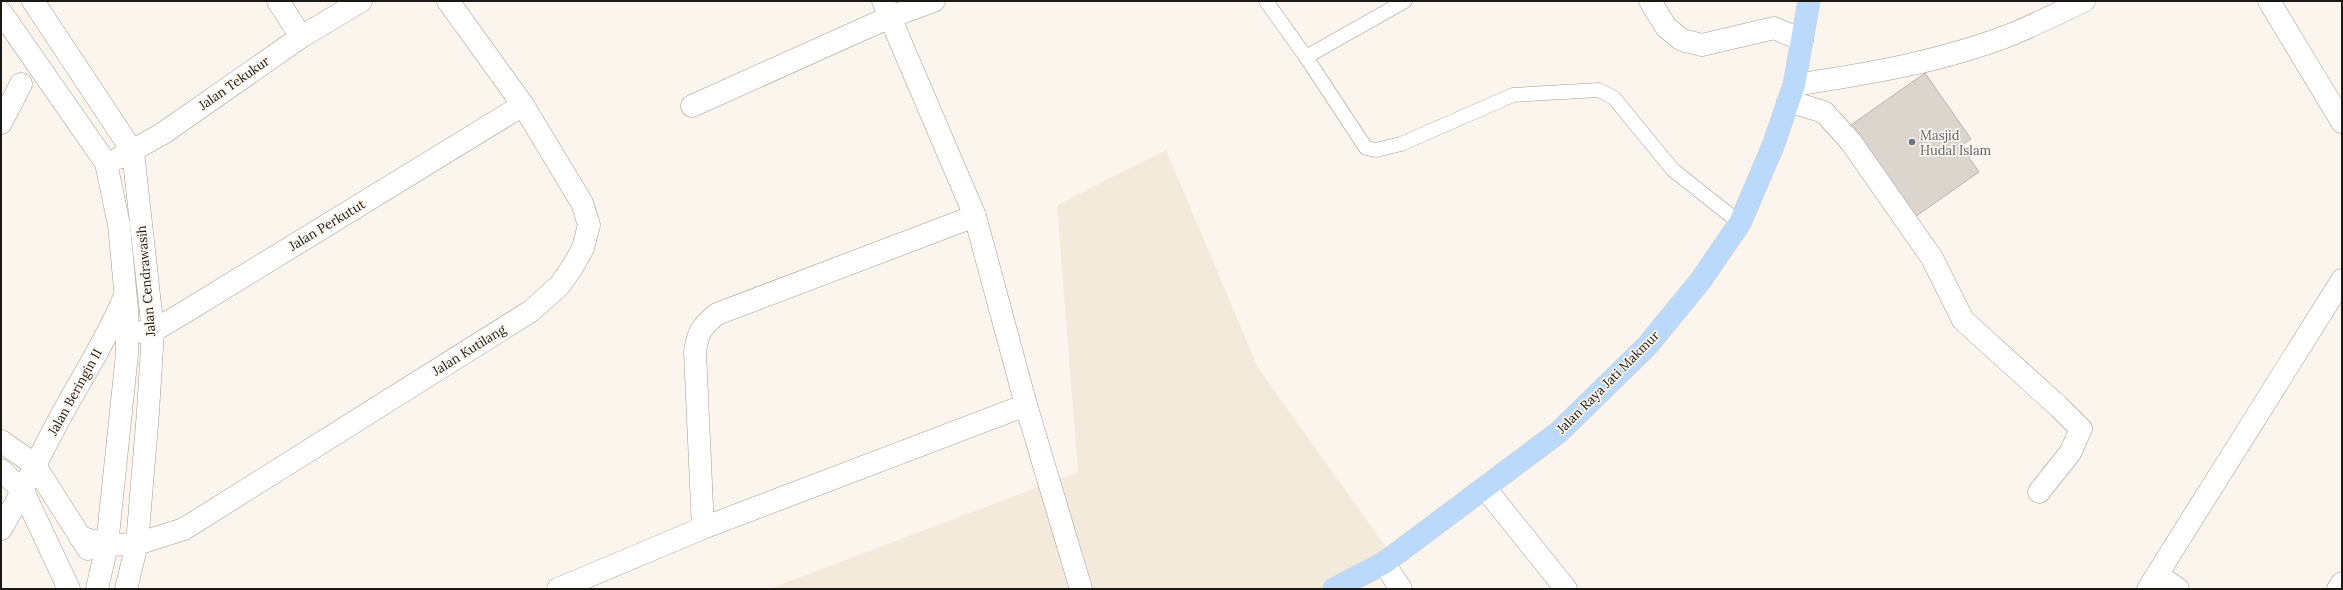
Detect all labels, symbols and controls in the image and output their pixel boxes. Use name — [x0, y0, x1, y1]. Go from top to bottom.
street label: Jalan Tekukur — [194, 52, 273, 114]
place label: Masjid Hudal Islam — [1920, 127, 1992, 159]
marker: Masjid Hudal Islam — [1907, 137, 1917, 147]
street label: Jalan Perkutut — [285, 196, 368, 255]
street label: Jalan Cendrawasih — [133, 225, 159, 338]
street label: Jalan Kutilang — [428, 320, 510, 380]
street label: Jalan Raya Jati Makmur — [1552, 327, 1663, 438]
street label: Jalan Beringin II — [44, 346, 106, 439]

